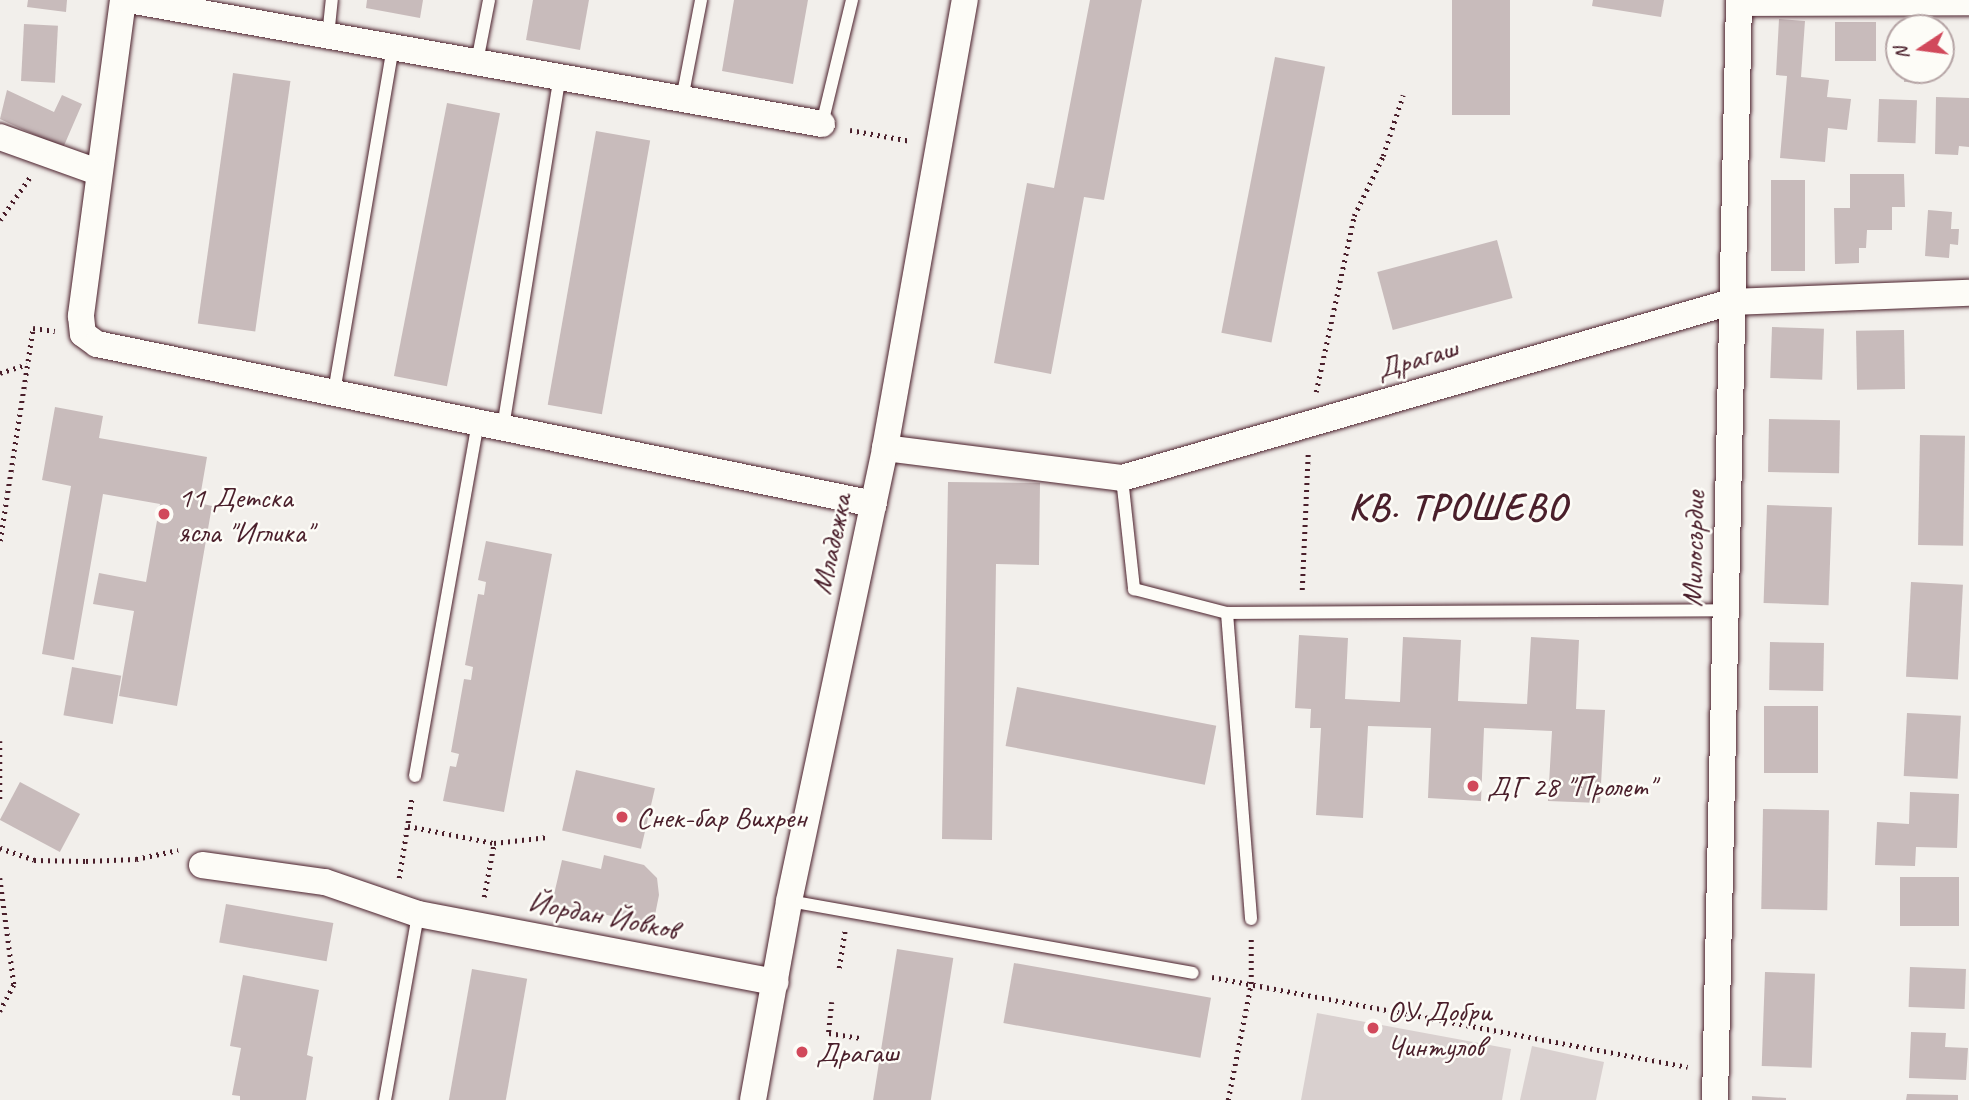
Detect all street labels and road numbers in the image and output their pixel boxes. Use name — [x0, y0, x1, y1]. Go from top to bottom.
street label: Драгаш — [1372, 329, 1462, 387]
street label: Младежка — [803, 491, 859, 597]
street label: Милосърдие — [1674, 491, 1712, 607]
street label: Йордан Йовков — [525, 883, 681, 947]

